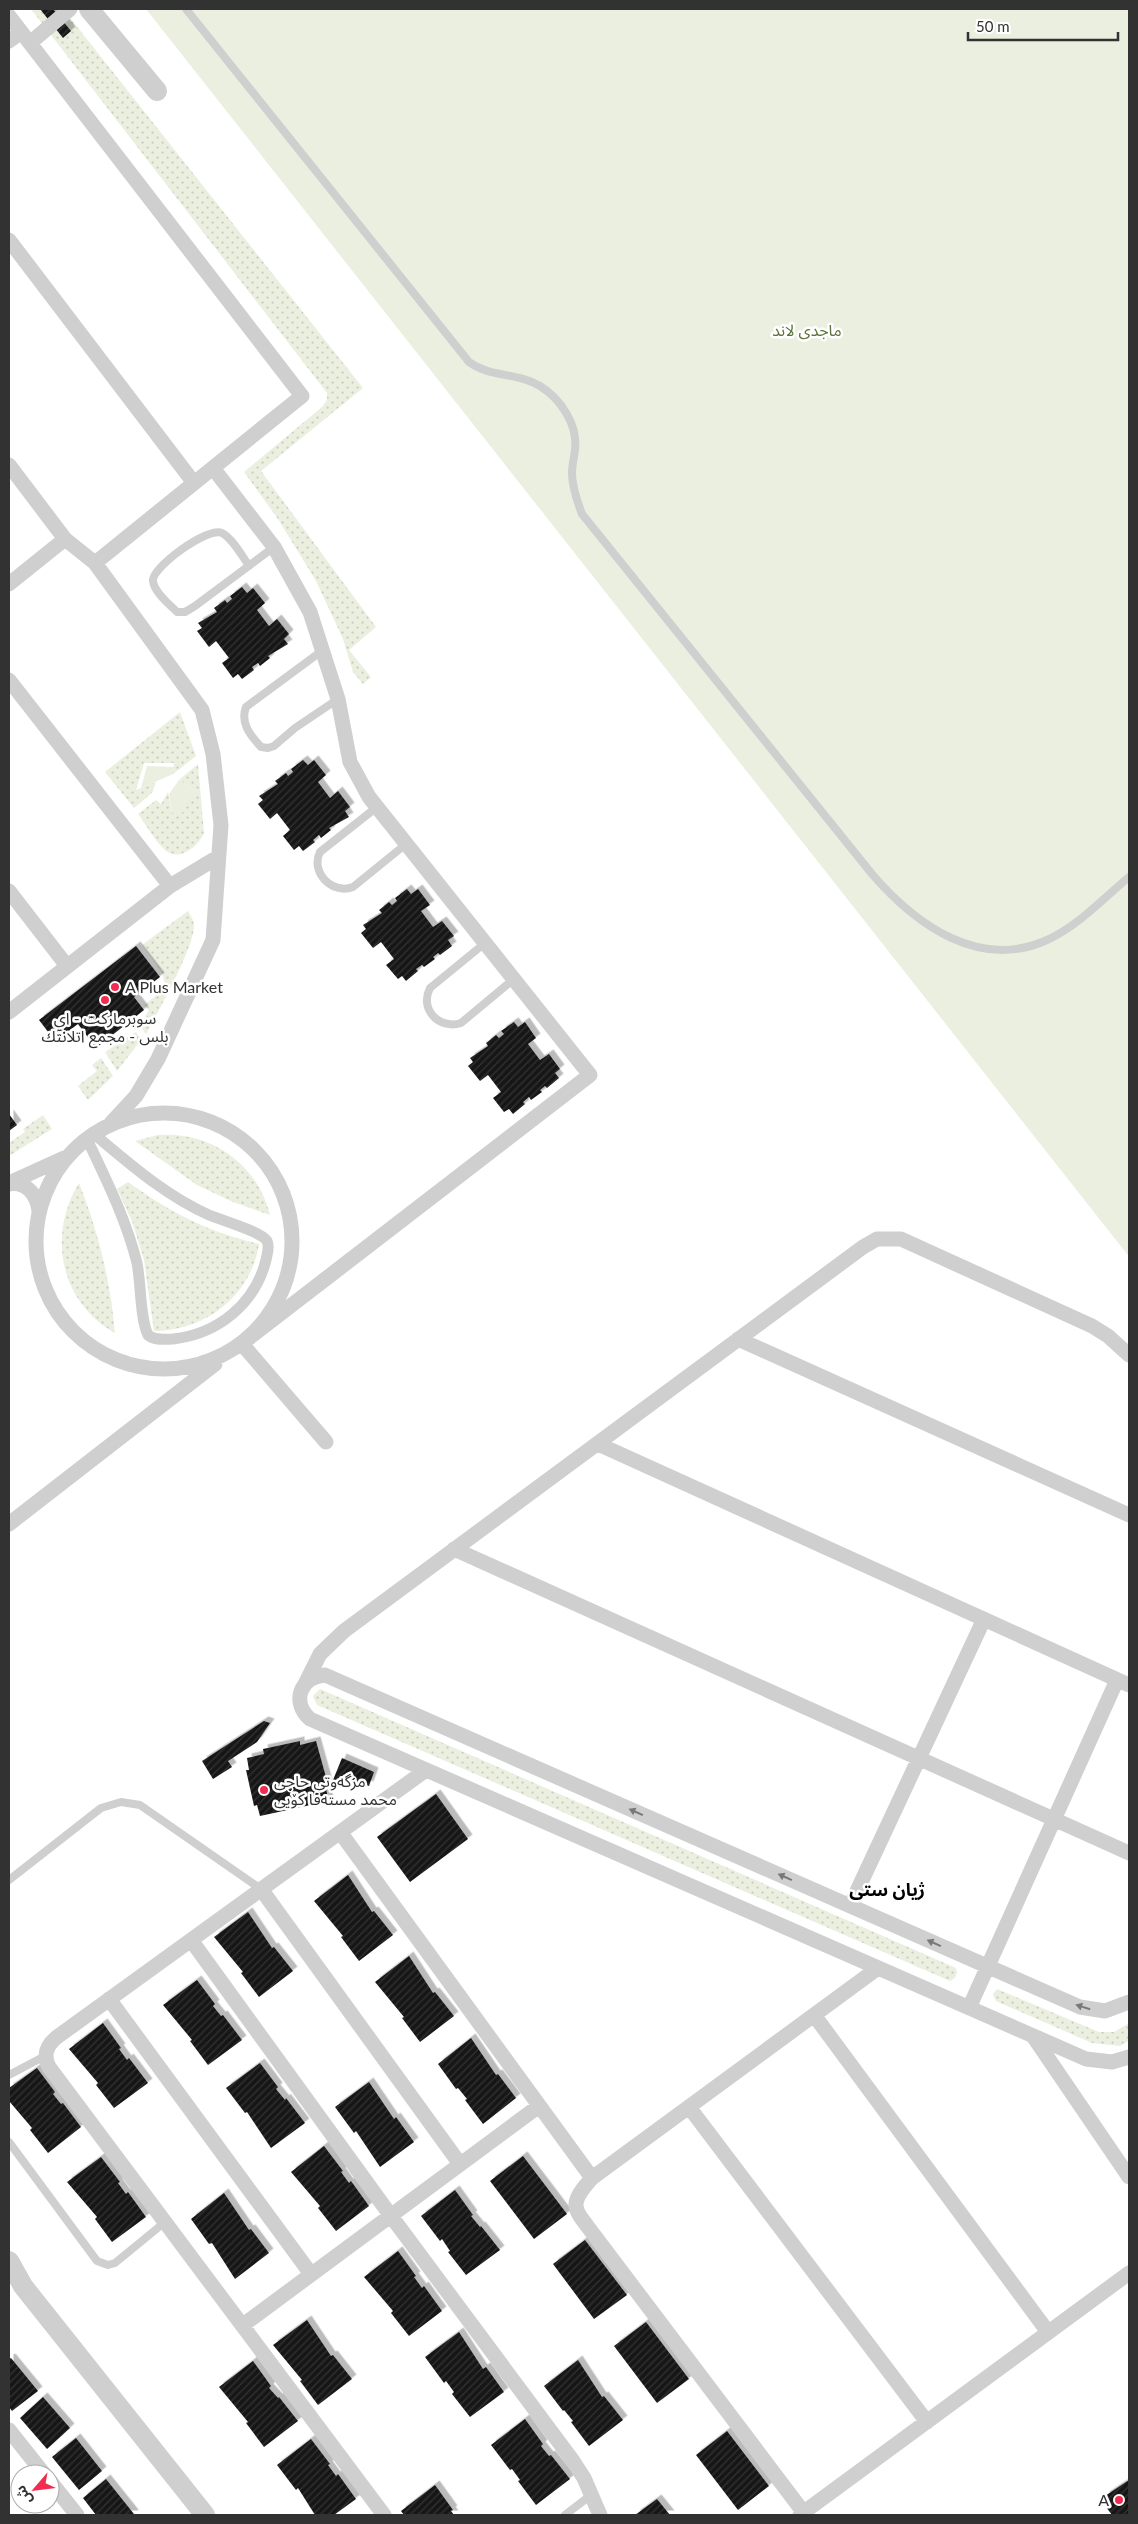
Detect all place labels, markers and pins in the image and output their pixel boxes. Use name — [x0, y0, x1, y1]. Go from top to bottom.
place label: A Plus Market — [125, 977, 223, 996]
marker: A Plus Market — [109, 981, 121, 993]
marker: سوبرماركت - اي بلس - مجمع اتلانتك — [99, 994, 111, 1006]
place label: سوبرماركت - اي بلس - مجمع اتلانتك — [41, 1008, 169, 1049]
place label: مزگەوتی حاجی محمد مستەفا کۆیی — [274, 1771, 397, 1809]
marker: مزگەوتی حاجی محمد مستەفا کۆیی — [258, 1784, 270, 1796]
place label: A — [1098, 2490, 1109, 2509]
marker: A — [1113, 2494, 1125, 2506]

